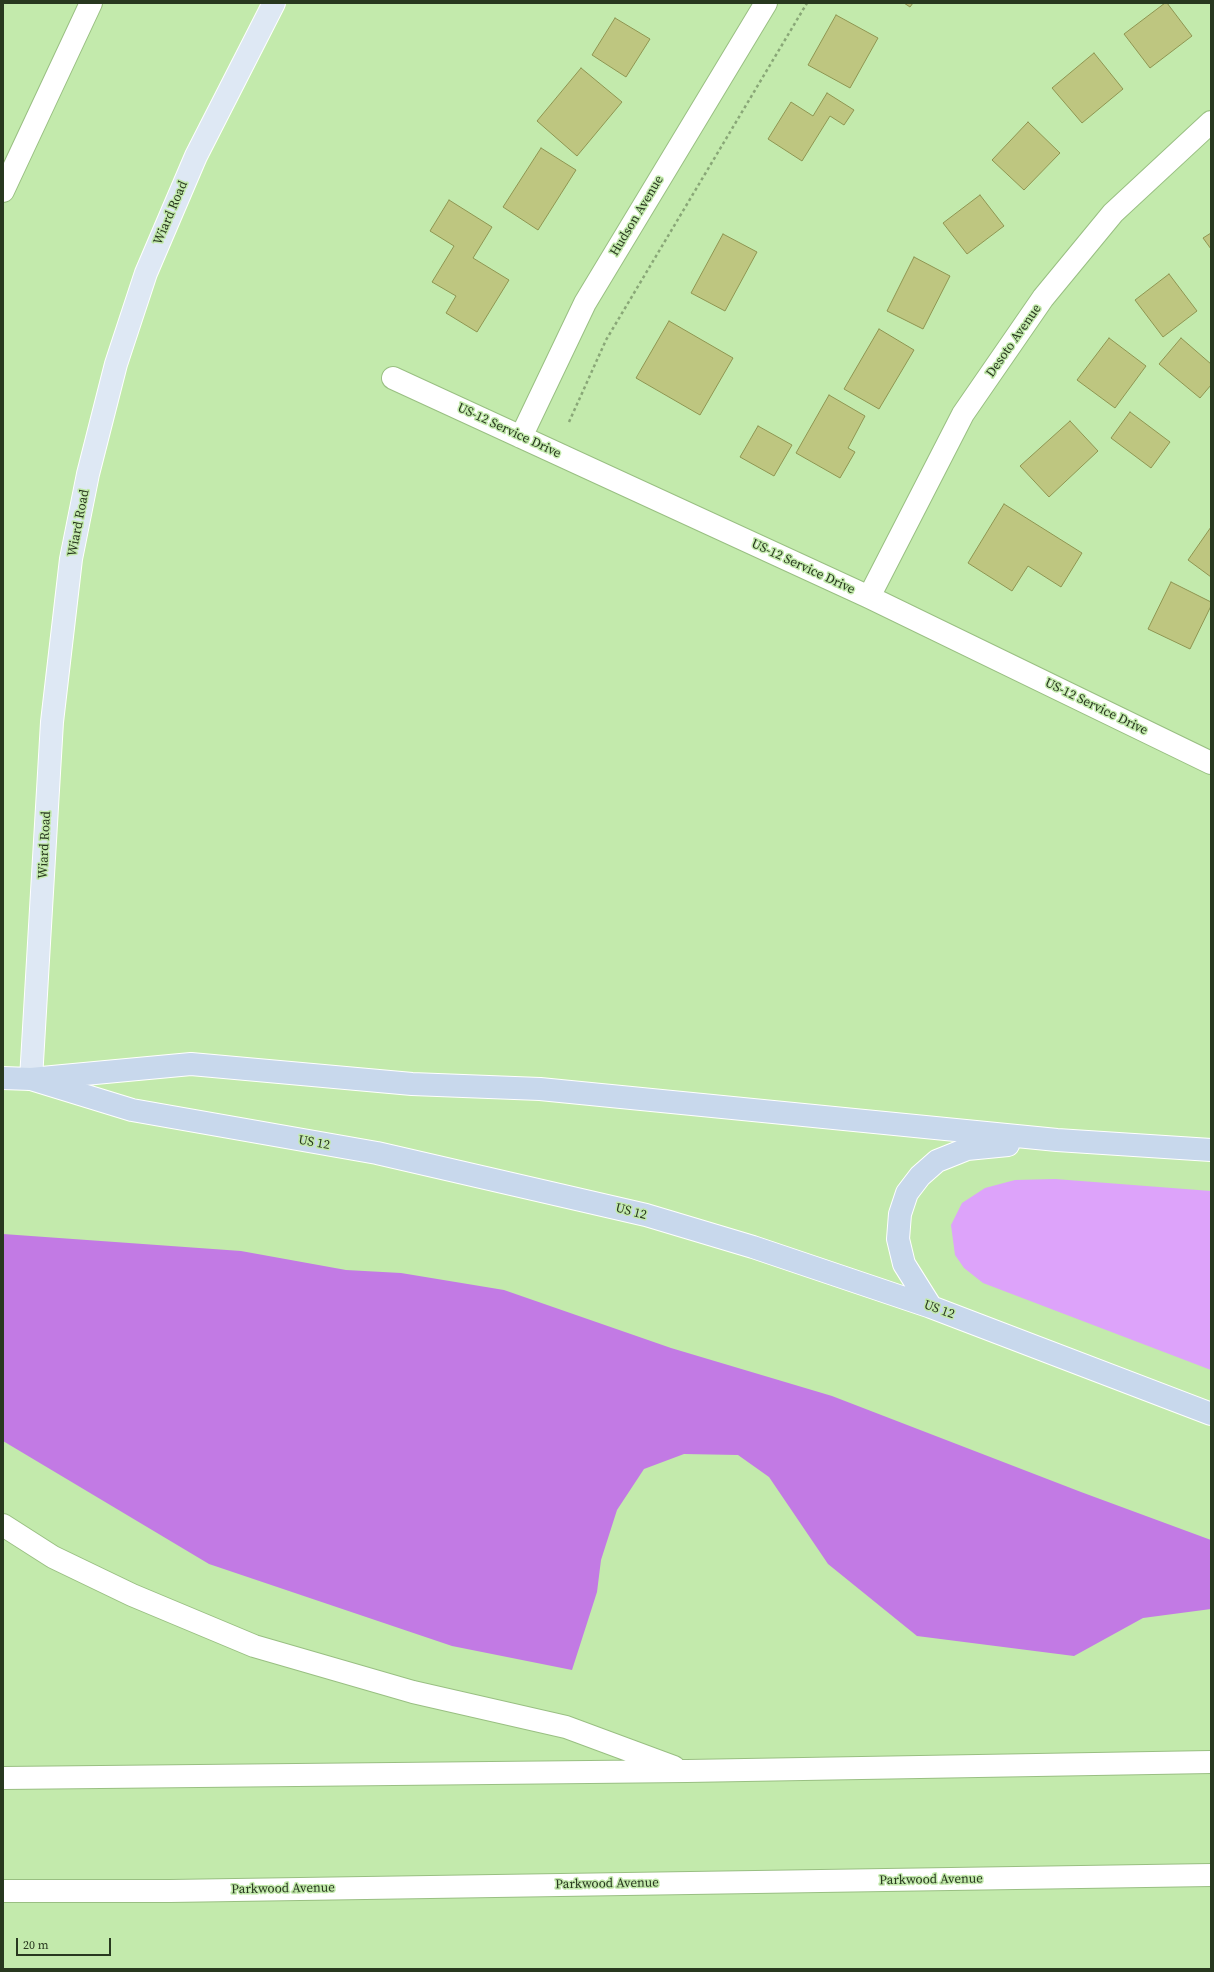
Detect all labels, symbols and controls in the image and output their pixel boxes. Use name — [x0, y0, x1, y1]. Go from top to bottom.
street label: Hudson Avenue — [607, 173, 667, 259]
street label: Wiard Road — [151, 179, 191, 247]
street label: Desoto Avenue — [983, 301, 1045, 381]
street label: US-12 Service Drive — [455, 400, 563, 462]
street label: Wiard Road — [65, 488, 93, 558]
street label: US-12 Service Drive — [749, 536, 857, 598]
street label: US-12 Service Drive — [1042, 675, 1150, 739]
street label: Wiard Road — [35, 811, 55, 879]
street label: US 12 — [297, 1133, 331, 1153]
street label: US 12 — [614, 1201, 648, 1223]
street label: US 12 — [921, 1297, 957, 1323]
street label: Parkwood Avenue — [879, 1871, 983, 1889]
street label: Parkwood Avenue — [555, 1875, 659, 1893]
street label: Parkwood Avenue — [231, 1880, 335, 1898]
scale bar — [18, 1930, 113, 1956]
text: 20 m — [23, 1937, 49, 1953]

